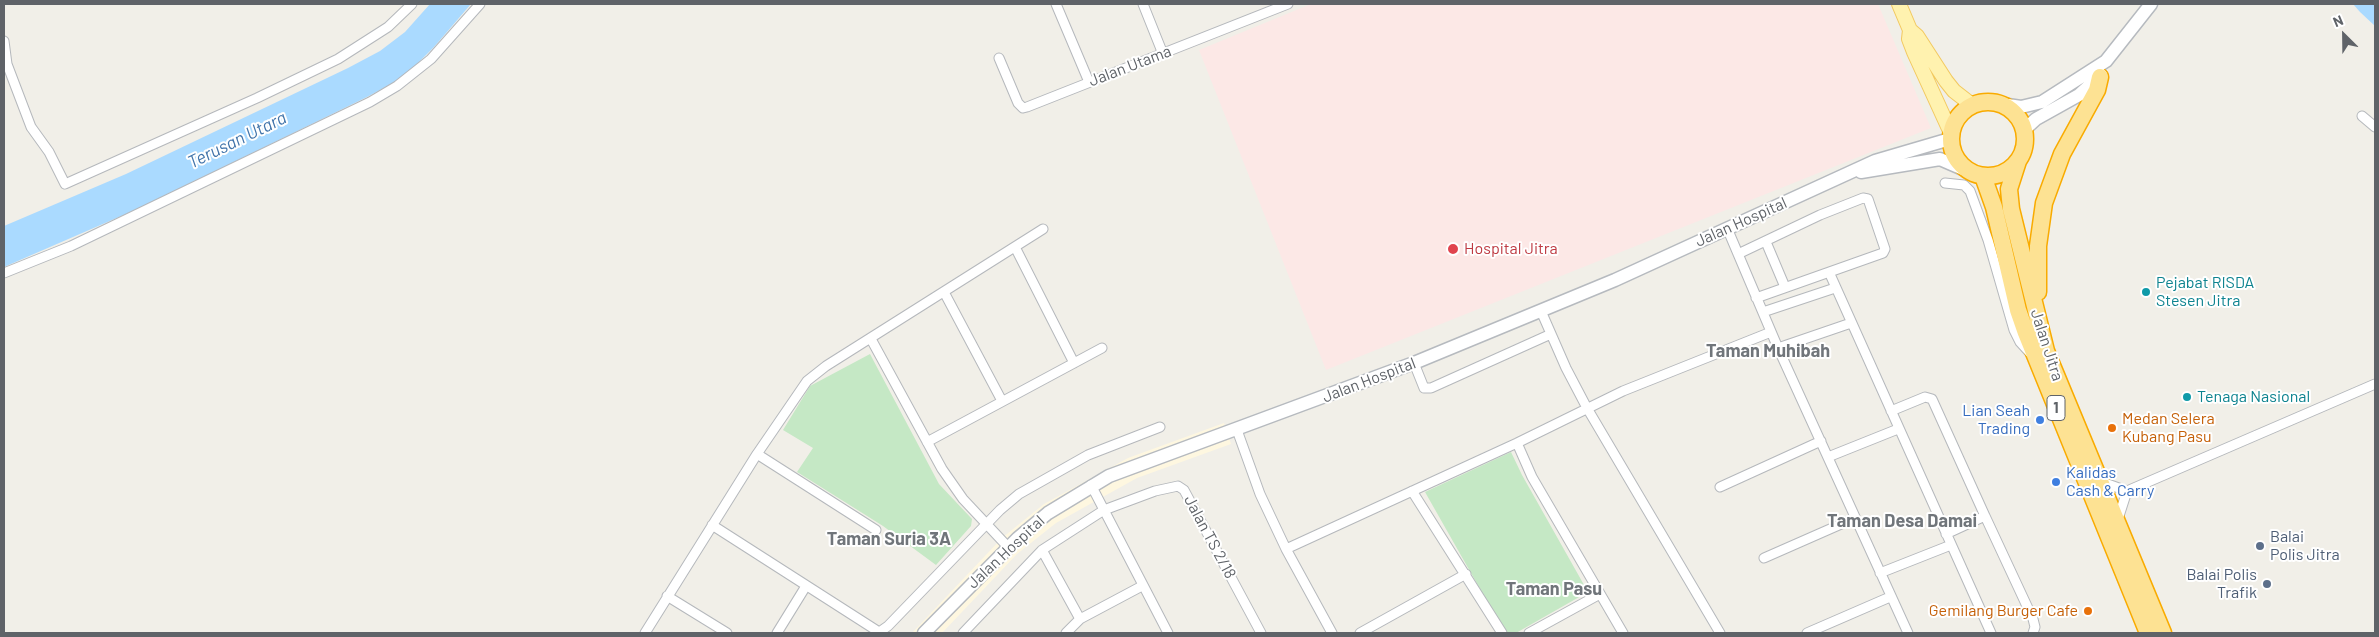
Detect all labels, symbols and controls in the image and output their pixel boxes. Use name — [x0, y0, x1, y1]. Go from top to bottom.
north arrow — [2319, 10, 2369, 60]
text: N — [2330, 11, 2346, 30]
street label: Jalan Utama — [1086, 41, 1174, 91]
water label: Terusan Utara — [184, 107, 290, 173]
street label: Jalan Hospital — [1692, 193, 1790, 251]
place label: Hospital Jitra — [1464, 239, 1558, 259]
marker: Hospital Jitra — [1446, 242, 1460, 256]
place label: Pejabat RISDA Stesen Jitra — [2156, 273, 2254, 311]
marker: Pejabat RISDA Stesen Jitra — [2140, 286, 2152, 298]
street label: Jalan Jitra — [2026, 307, 2068, 383]
district label: Taman Muhibah — [1706, 340, 1830, 362]
street label: Jalan Hospital — [1320, 353, 1418, 407]
place label: Tenaga Nasional — [2197, 387, 2310, 407]
marker: Tenaga Nasional — [2181, 391, 2193, 403]
road number: 1 — [2047, 396, 2065, 420]
place label: Lian Seah Trading — [1962, 401, 2030, 439]
place label: Medan Selera Kubang Pasu — [2122, 409, 2215, 447]
marker: Lian Seah Trading — [2034, 414, 2046, 426]
marker: Medan Selera Kubang Pasu — [2106, 422, 2118, 434]
place label: Kalidas Cash & Carry — [2066, 463, 2154, 501]
marker: Kalidas Cash & Carry — [2050, 476, 2062, 488]
street label: Jalan TS 2/18 — [1180, 492, 1240, 582]
district label: Taman Desa Damai — [1827, 510, 1977, 532]
street label: Jalan Hospital — [963, 511, 1049, 593]
place label: Balai Polis Jitra — [2270, 527, 2340, 565]
district label: Taman Suria 3A — [827, 528, 951, 550]
marker: Balai Polis Jitra — [2254, 540, 2266, 552]
place label: Balai Polis Trafik — [2186, 565, 2257, 603]
district label: Taman Pasu — [1506, 578, 1602, 600]
marker: Balai Polis Trafik — [2261, 578, 2273, 590]
place label: Gemilang Burger Cafe — [1929, 601, 2078, 621]
marker: Gemilang Burger Cafe — [2082, 605, 2094, 617]

